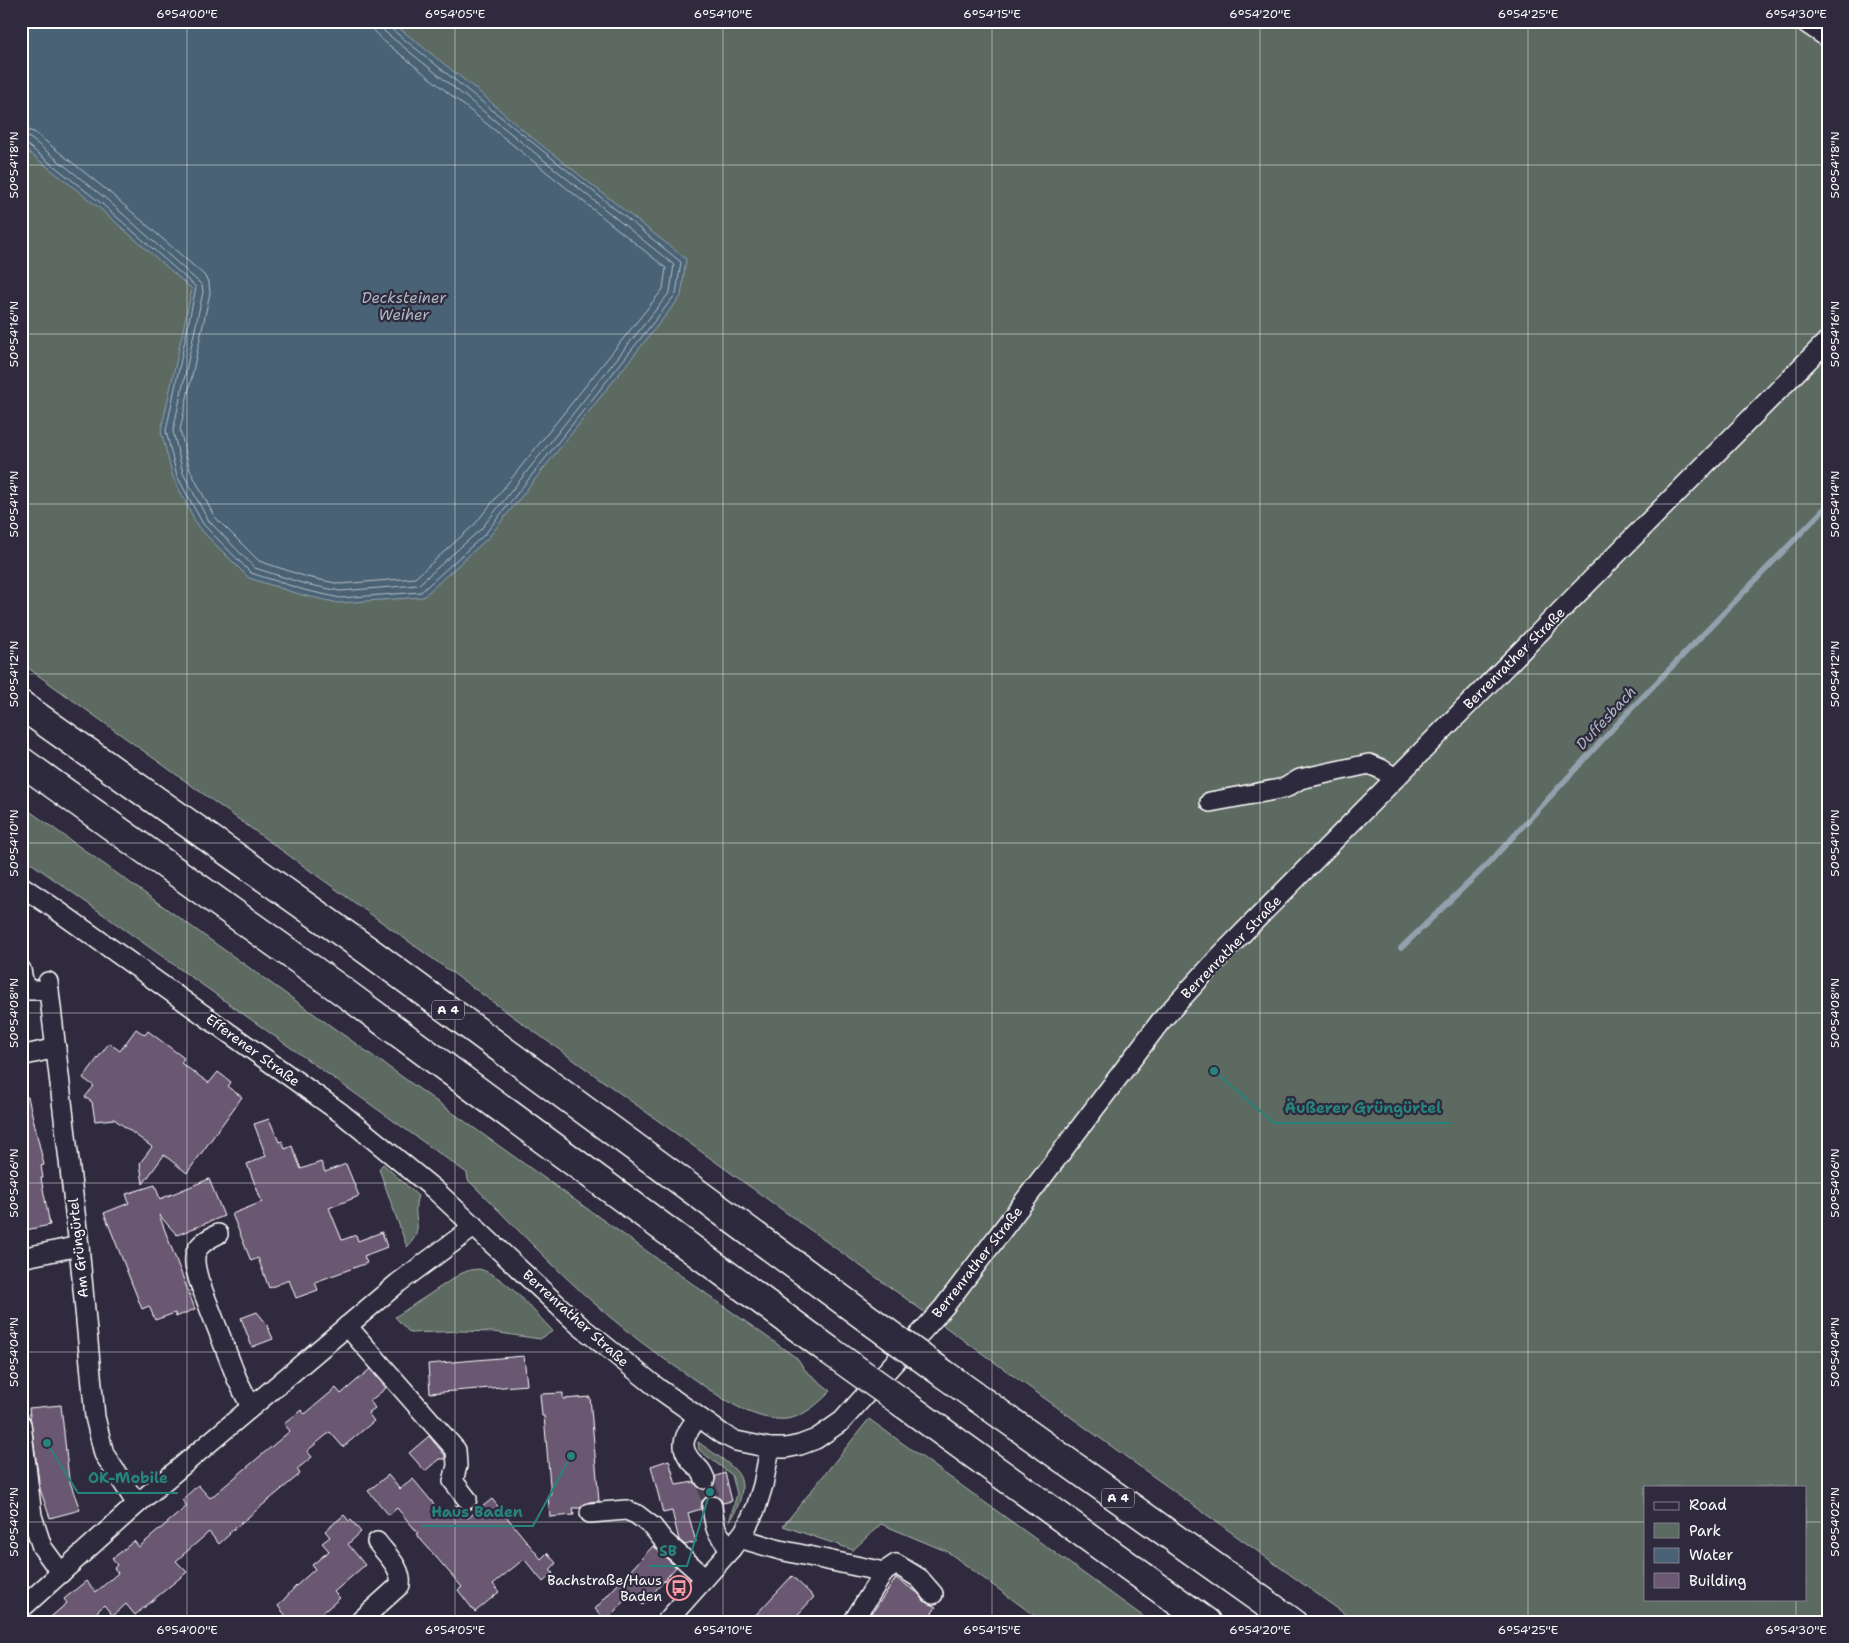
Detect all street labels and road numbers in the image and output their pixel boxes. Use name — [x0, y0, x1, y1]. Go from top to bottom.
street label: Berrenrather Straße — [1459, 603, 1569, 713]
street label: Berrenrather Straße — [1177, 891, 1285, 1002]
road number: A 4 — [432, 1000, 464, 1020]
street label: Efferener Straße — [202, 1010, 304, 1090]
street label: Am Grüngürtel — [64, 1196, 92, 1299]
street label: Berrenrather Straße — [928, 1202, 1026, 1321]
street label: Berrenrather Straße — [519, 1266, 633, 1371]
road number: A 4 — [1102, 1489, 1134, 1508]

